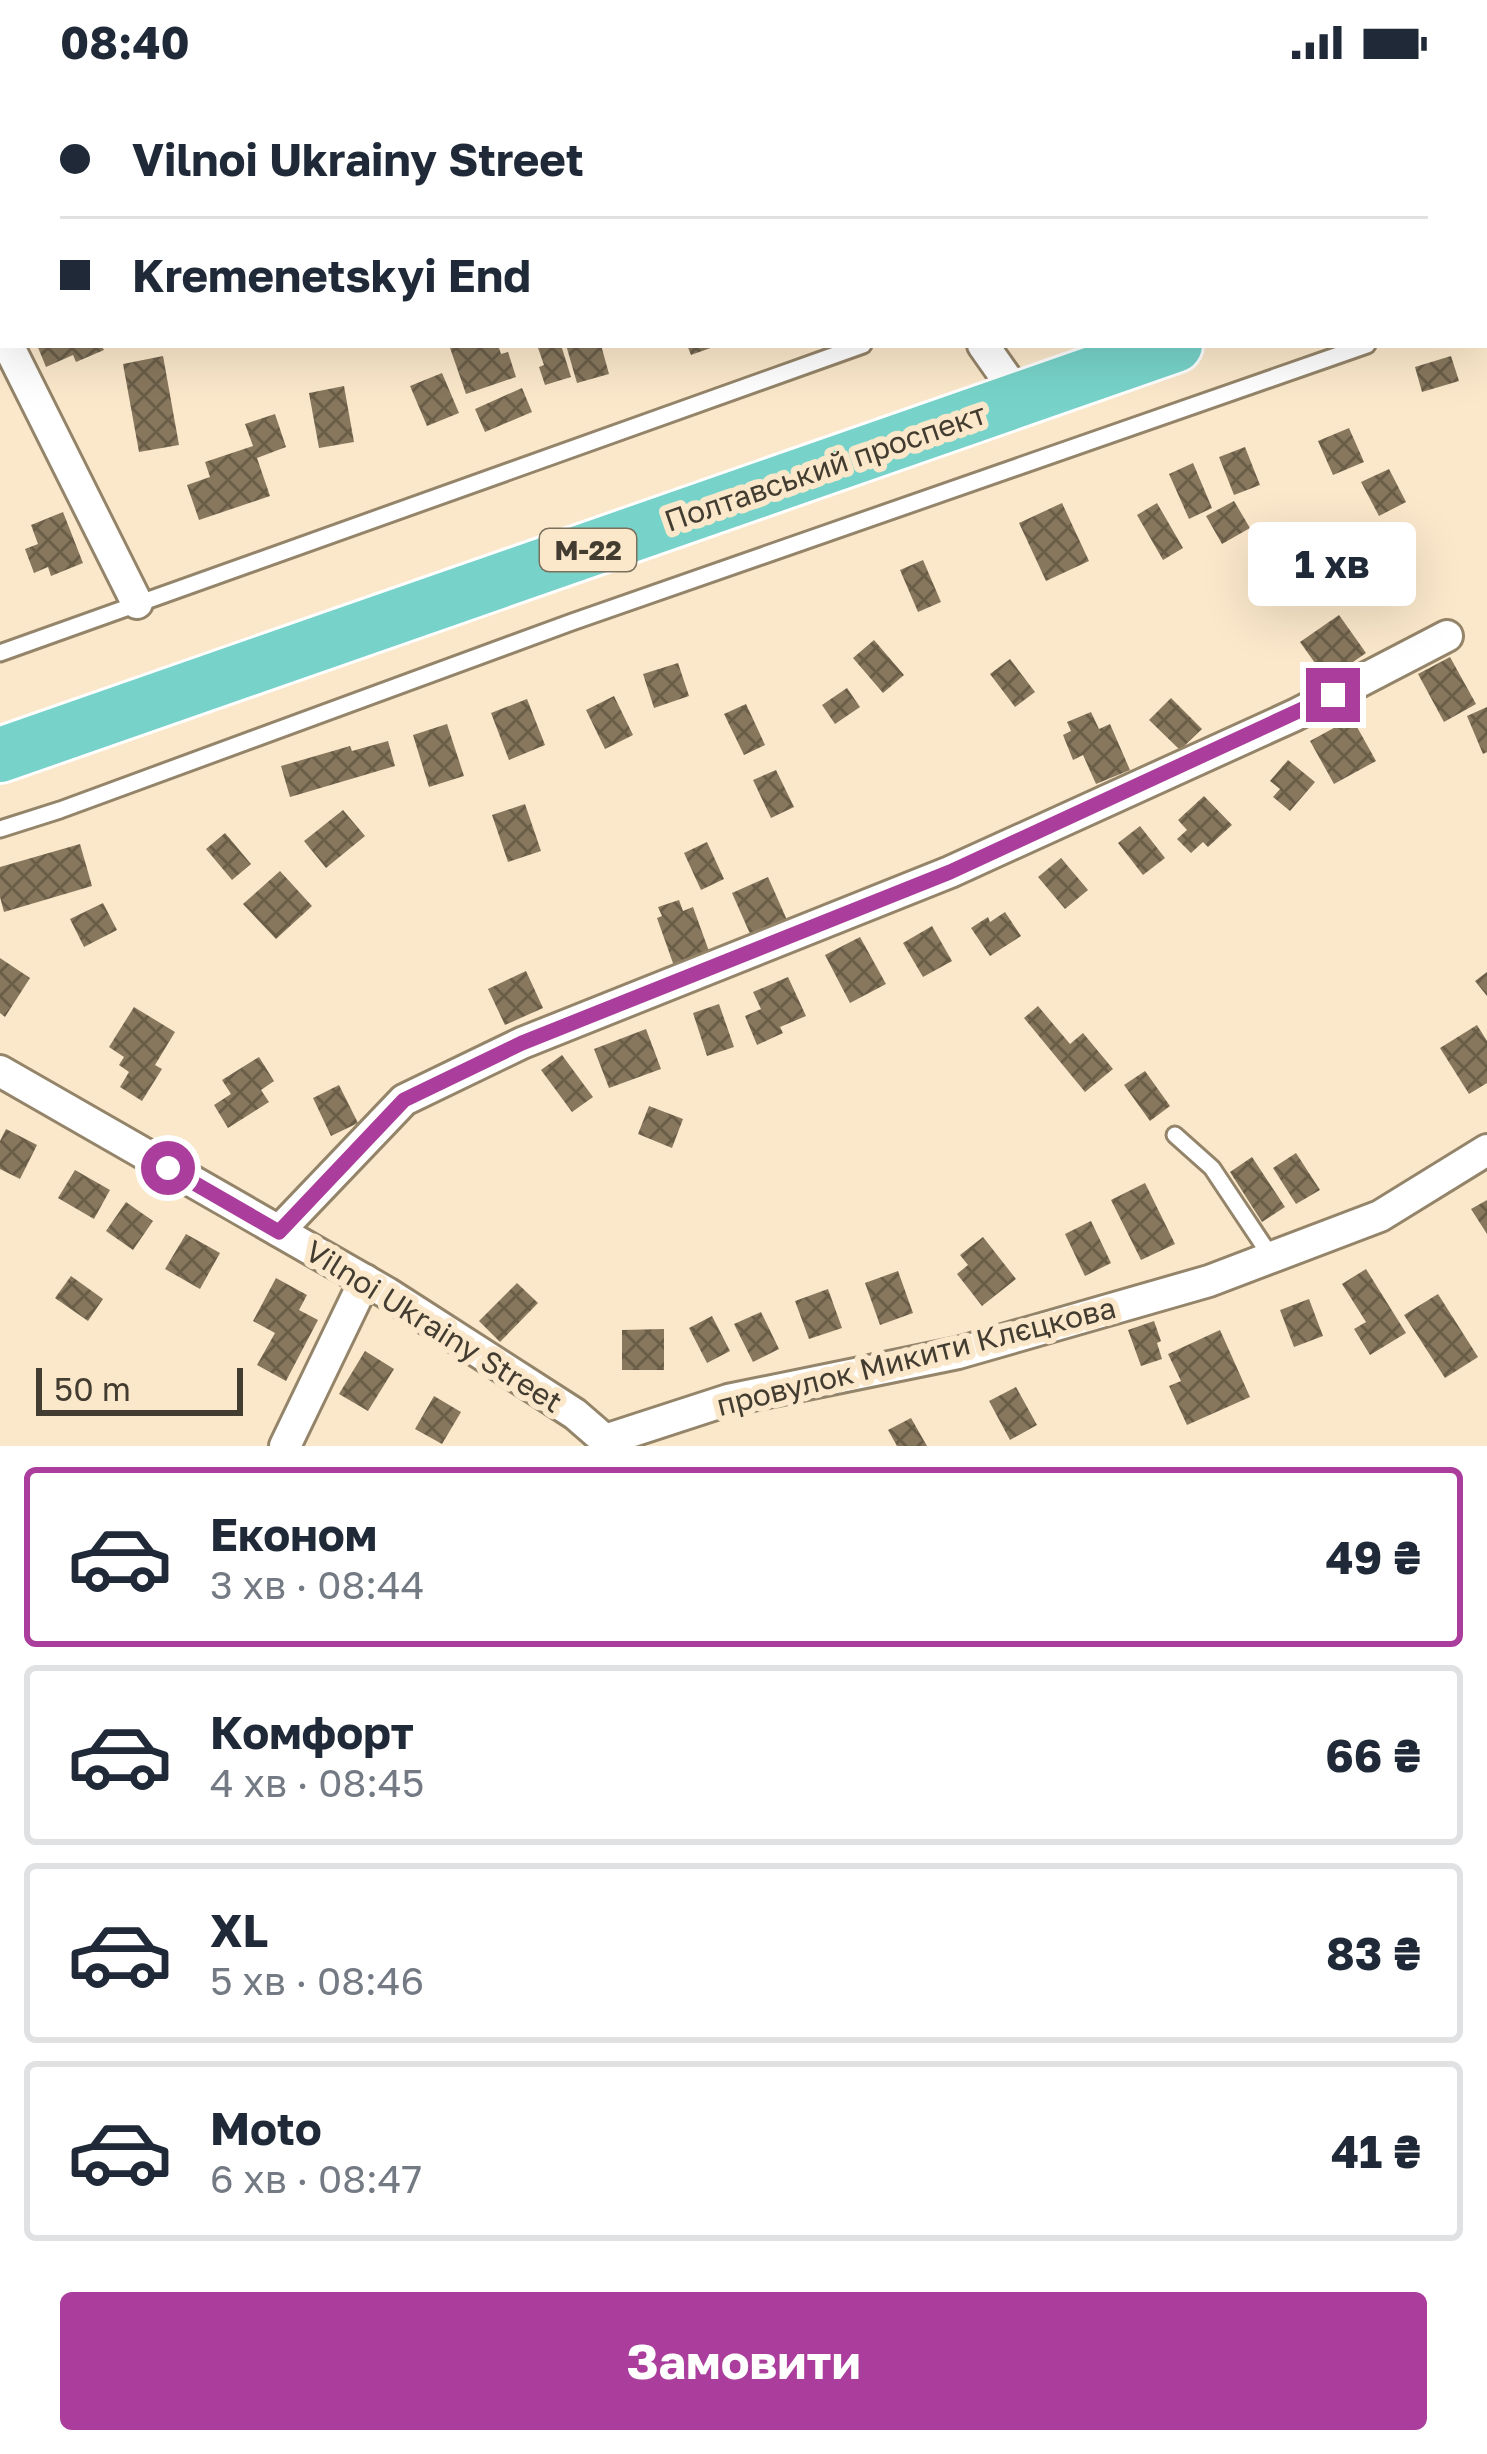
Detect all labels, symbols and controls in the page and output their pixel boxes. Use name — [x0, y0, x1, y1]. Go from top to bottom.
text: 08:40 — [60, 15, 190, 69]
text: Vilnoi Ukrainy Street — [132, 132, 584, 186]
text: Kremenetskyi End — [132, 248, 531, 302]
street label: Полтавський проспект — [660, 395, 991, 539]
callout: 1 хв — [1249, 521, 1417, 605]
road number: М-22 — [540, 529, 636, 571]
text: 1 хв — [1294, 540, 1370, 587]
route end — [1306, 668, 1360, 722]
route start — [141, 1141, 195, 1195]
street label: Vilnoi Ukrainy Street — [299, 1232, 569, 1420]
street label: провулок Микити Клєцкова — [713, 1289, 1119, 1423]
scale bar — [36, 1362, 243, 1415]
text: 50 m — [54, 1369, 131, 1408]
icon: car — [66, 1503, 174, 1611]
text: Економ — [210, 1507, 377, 1561]
text: 49 ₴ — [1326, 1530, 1421, 1584]
text: 3 хв · 08:44 — [210, 1561, 425, 1608]
icon: car — [66, 1701, 174, 1809]
text: Комфорт — [210, 1705, 414, 1759]
text: 66 ₴ — [1325, 1728, 1421, 1782]
text: 4 хв · 08:45 — [210, 1759, 424, 1806]
icon: car — [66, 1899, 174, 2007]
text: XL — [210, 1903, 268, 1957]
text: 83 ₴ — [1326, 1926, 1421, 1980]
text: 5 хв · 08:46 — [210, 1957, 424, 2004]
icon: car — [66, 2097, 174, 2205]
text: Moto — [210, 2101, 322, 2155]
text: 41 ₴ — [1331, 2124, 1421, 2178]
text: 6 хв · 08:47 — [210, 2155, 422, 2202]
button: Замовити — [60, 2292, 1427, 2430]

